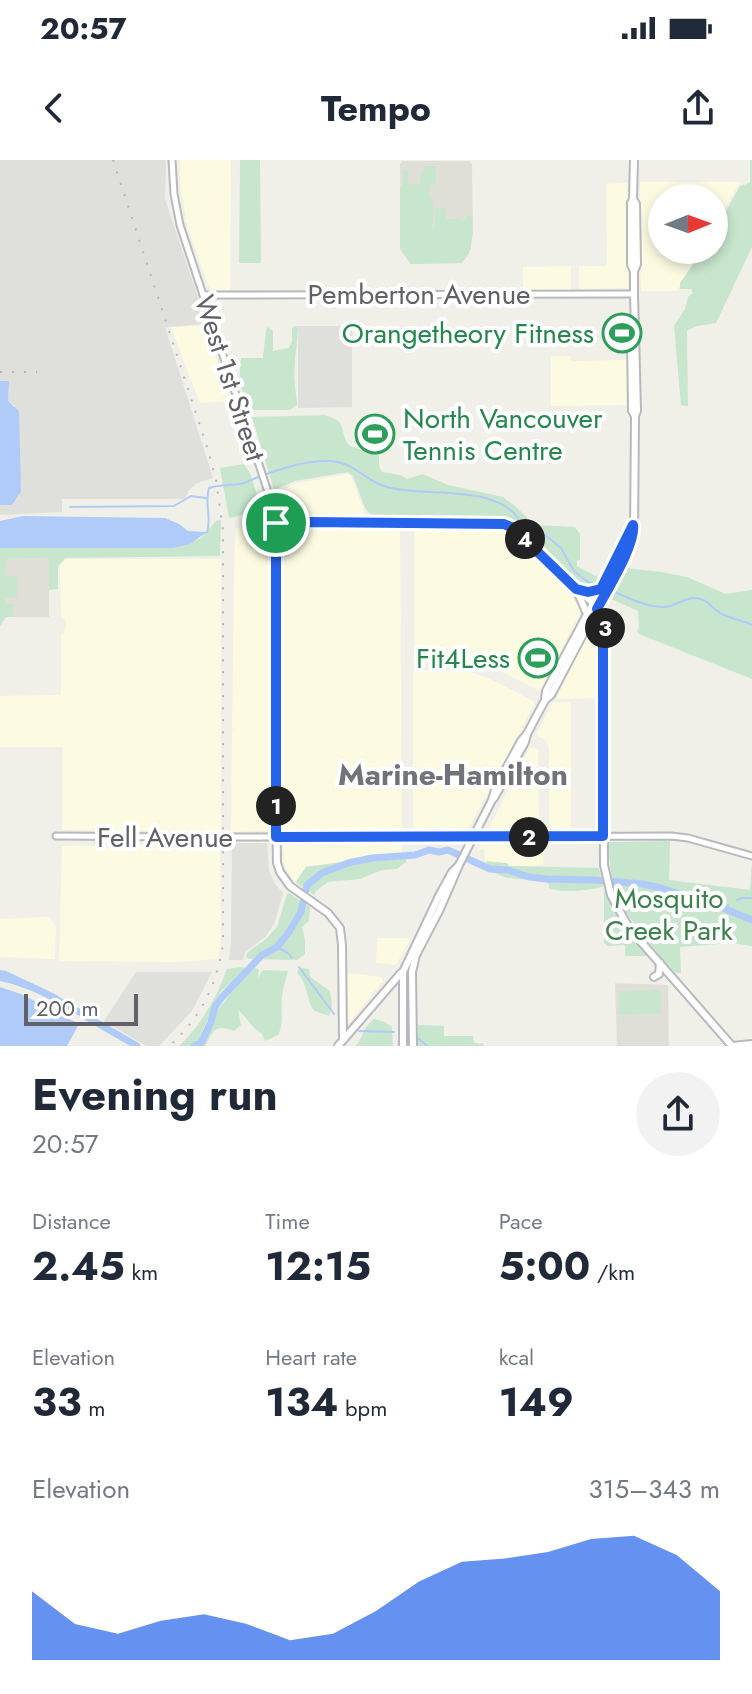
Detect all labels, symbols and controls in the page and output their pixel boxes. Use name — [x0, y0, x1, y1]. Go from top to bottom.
text: 20:57 — [40, 7, 127, 50]
text: Tempo — [321, 82, 431, 134]
icon: back — [32, 86, 76, 130]
icon: share — [676, 86, 720, 130]
north arrow — [648, 184, 728, 264]
map controls — [648, 184, 728, 264]
street label: Pemberton Avenue — [307, 274, 531, 315]
street label: West 1st Street — [184, 290, 276, 466]
sports icon: Orangetheory Fitness — [601, 312, 643, 354]
place label: Orangetheory Fitness — [342, 313, 594, 354]
place label: North Vancouver Tennis Centre — [403, 398, 603, 471]
sports icon: North Vancouver Tennis Centre — [354, 413, 396, 455]
pin — [242, 489, 310, 557]
icon: arrive — [254, 501, 298, 545]
pin: 4 — [505, 519, 545, 559]
text: 4 — [517, 523, 533, 555]
pin: 3 — [585, 608, 625, 648]
text: 3 — [598, 612, 612, 644]
sports icon: Fit4Less — [517, 637, 559, 679]
place label: Fit4Less — [416, 638, 510, 679]
district label: Marine-Hamilton — [338, 753, 568, 796]
pin: 1 — [256, 786, 296, 826]
text: 1 — [270, 790, 282, 822]
street label: Fell Avenue — [97, 817, 233, 858]
pin: 2 — [509, 817, 549, 857]
text: 2 — [522, 821, 536, 853]
park label: Mosquito Creek Park — [605, 878, 734, 951]
scale bar — [24, 990, 138, 1026]
text: 200 m — [36, 992, 99, 1024]
text: Evening run — [32, 1063, 278, 1127]
button: share — [636, 1072, 720, 1156]
text: 20:57 — [32, 1125, 99, 1163]
text: Distance — [32, 1205, 111, 1237]
text: Time — [265, 1205, 310, 1237]
text: Pace — [499, 1205, 542, 1237]
text: 2.45 — [32, 1237, 125, 1295]
text: 12:15 — [265, 1237, 371, 1295]
text: 5:00 — [499, 1237, 590, 1295]
text: km — [125, 1256, 158, 1288]
text: /km — [590, 1256, 635, 1288]
text: Elevation — [32, 1341, 115, 1373]
text: Heart rate — [265, 1341, 357, 1373]
text: kcal — [499, 1341, 534, 1373]
text: 33 — [32, 1373, 82, 1431]
text: 134 — [265, 1373, 338, 1431]
text: 149 — [499, 1373, 574, 1431]
text: m — [82, 1392, 105, 1424]
text: bpm — [338, 1392, 387, 1424]
text: Elevation — [32, 1470, 130, 1508]
text: 315–343 m — [589, 1470, 720, 1508]

